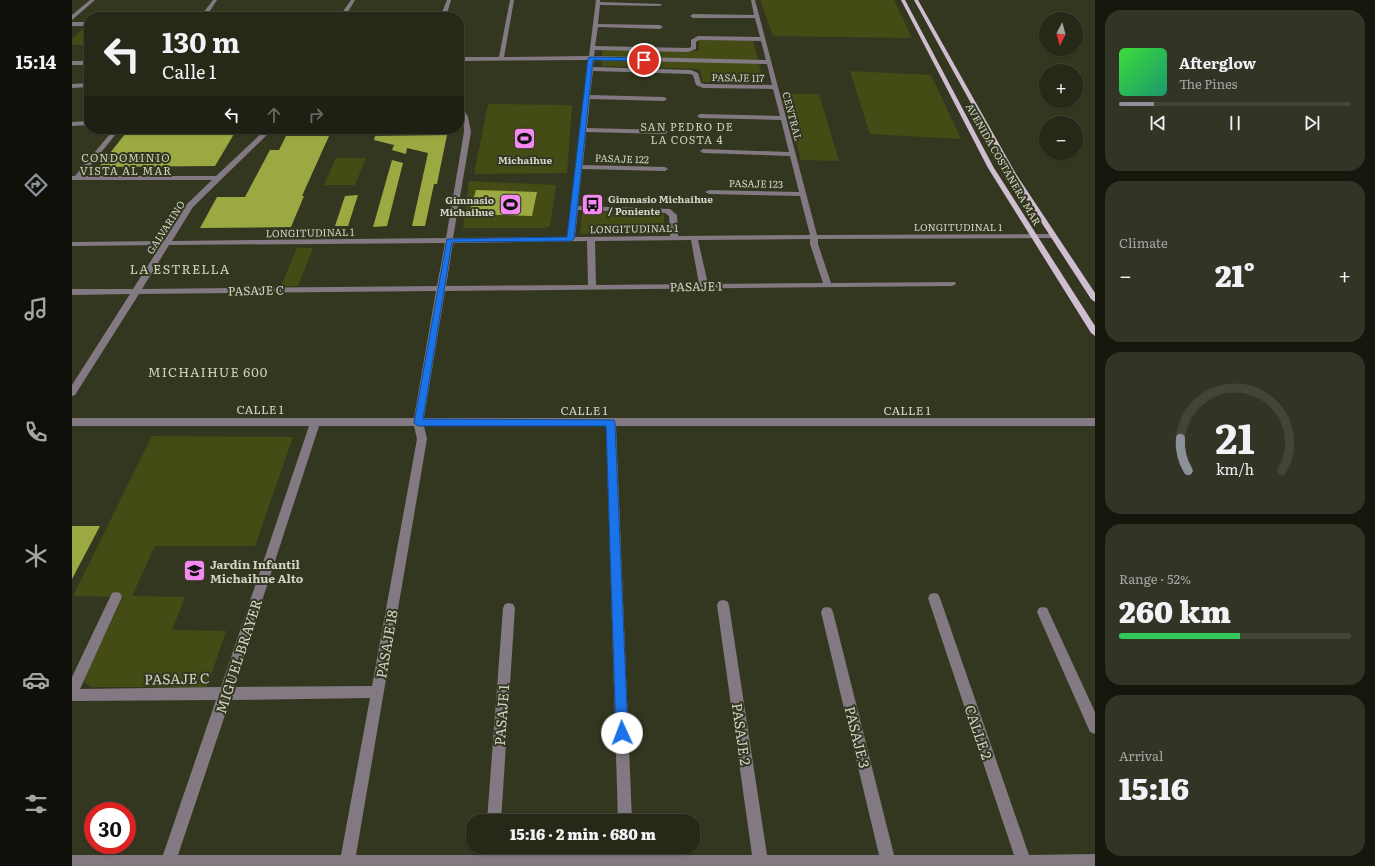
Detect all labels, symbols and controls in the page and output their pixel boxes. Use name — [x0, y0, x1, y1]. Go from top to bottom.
north arrow — [1039, 12, 1083, 56]
map controls — [1039, 12, 1083, 160]
text: 130 m — [162, 20, 240, 62]
icon: left — [96, 28, 148, 80]
pin — [627, 43, 661, 77]
text: 15:14 — [16, 48, 56, 75]
icon: arrive — [633, 49, 655, 71]
text: Afterglow — [1179, 51, 1256, 74]
text: Calle 1 — [162, 58, 216, 85]
button: + — [1039, 64, 1083, 108]
street label: PASAJE 117 — [711, 69, 765, 85]
text: The Pines — [1179, 74, 1237, 93]
street label: CENTRAL — [779, 90, 807, 142]
street label: AVENIDA COSTANERA MAR — [963, 100, 1045, 228]
icon: left — [221, 104, 243, 126]
icon: ahead — [263, 104, 285, 126]
icon: right — [305, 104, 327, 126]
icon: previous — [1147, 112, 1169, 134]
icon: pause — [1224, 112, 1246, 134]
icon: next — [1301, 112, 1323, 134]
button: − — [1039, 116, 1083, 160]
district label: SAN PEDRO DE LA COSTA 4 — [640, 118, 734, 147]
sports icon: Michaihue — [512, 126, 538, 152]
district label: CONDOMINIO VISTA AL MAR — [80, 149, 172, 178]
street label: PASAJE 122 — [595, 150, 649, 166]
place label: Michaihue — [498, 152, 552, 167]
icon: directions — [22, 171, 50, 199]
street label: PASAJE 123 — [729, 175, 783, 191]
bus stop icon: Gimnasio Michaihue / Poniente — [580, 191, 606, 217]
place label: Gimnasio Michaihue / Poniente — [608, 191, 713, 218]
place label: Gimnasio Michaihue — [440, 192, 494, 219]
sports icon: Gimnasio Michaihue — [497, 192, 523, 218]
street label: GALVARINO — [142, 197, 188, 257]
street label: LONGITUDINAL 1 — [914, 219, 1002, 234]
street label: LONGITUDINAL 1 — [590, 220, 678, 236]
street label: LONGITUDINAL 1 — [266, 224, 354, 240]
text: Climate — [1119, 233, 1168, 252]
text: 21° — [1215, 252, 1255, 296]
text: − — [1119, 258, 1132, 291]
text: + — [1338, 258, 1351, 291]
district label: LA ESTRELLA — [130, 259, 230, 278]
street label: PASAJE 1 — [669, 277, 723, 295]
street label: PASAJE C — [228, 281, 284, 299]
icon: music — [22, 295, 50, 323]
district label: MICHAIHUE 600 — [148, 362, 268, 381]
street label: CALLE 1 — [236, 400, 284, 418]
street label: CALLE 1 — [560, 401, 608, 419]
street label: CALLE 1 — [883, 401, 931, 419]
text: 21 — [1215, 405, 1255, 467]
icon: phone — [22, 418, 50, 446]
text: km/h — [1216, 458, 1255, 479]
icon: climate — [22, 542, 50, 570]
place label: Jardín Infantil Michaihue Alto — [210, 555, 304, 587]
school or university icon: Jardín Infantil Michaihue Alto — [182, 558, 208, 584]
text: Range · 52% — [1119, 569, 1191, 588]
text: 260 km — [1119, 588, 1231, 632]
street label: MIGUEL BRAYER — [210, 596, 266, 716]
street label: PASAJE 18 — [370, 608, 402, 680]
icon: car — [22, 666, 50, 694]
street label: PASAJE C — [144, 667, 210, 689]
street label: PASAJE 1 — [489, 683, 513, 746]
street label: PASAJE 2 — [728, 701, 756, 767]
street label: CALLE 2 — [960, 702, 998, 762]
street label: PASAJE 3 — [841, 704, 875, 770]
position arrow — [601, 712, 643, 754]
text: Arrival — [1119, 746, 1163, 765]
text: 15:16 — [1119, 765, 1189, 809]
icon: filters — [22, 790, 50, 818]
speed limit sign: 30 — [84, 802, 136, 854]
text: 15:16 · 2 min · 680 m — [510, 822, 656, 845]

